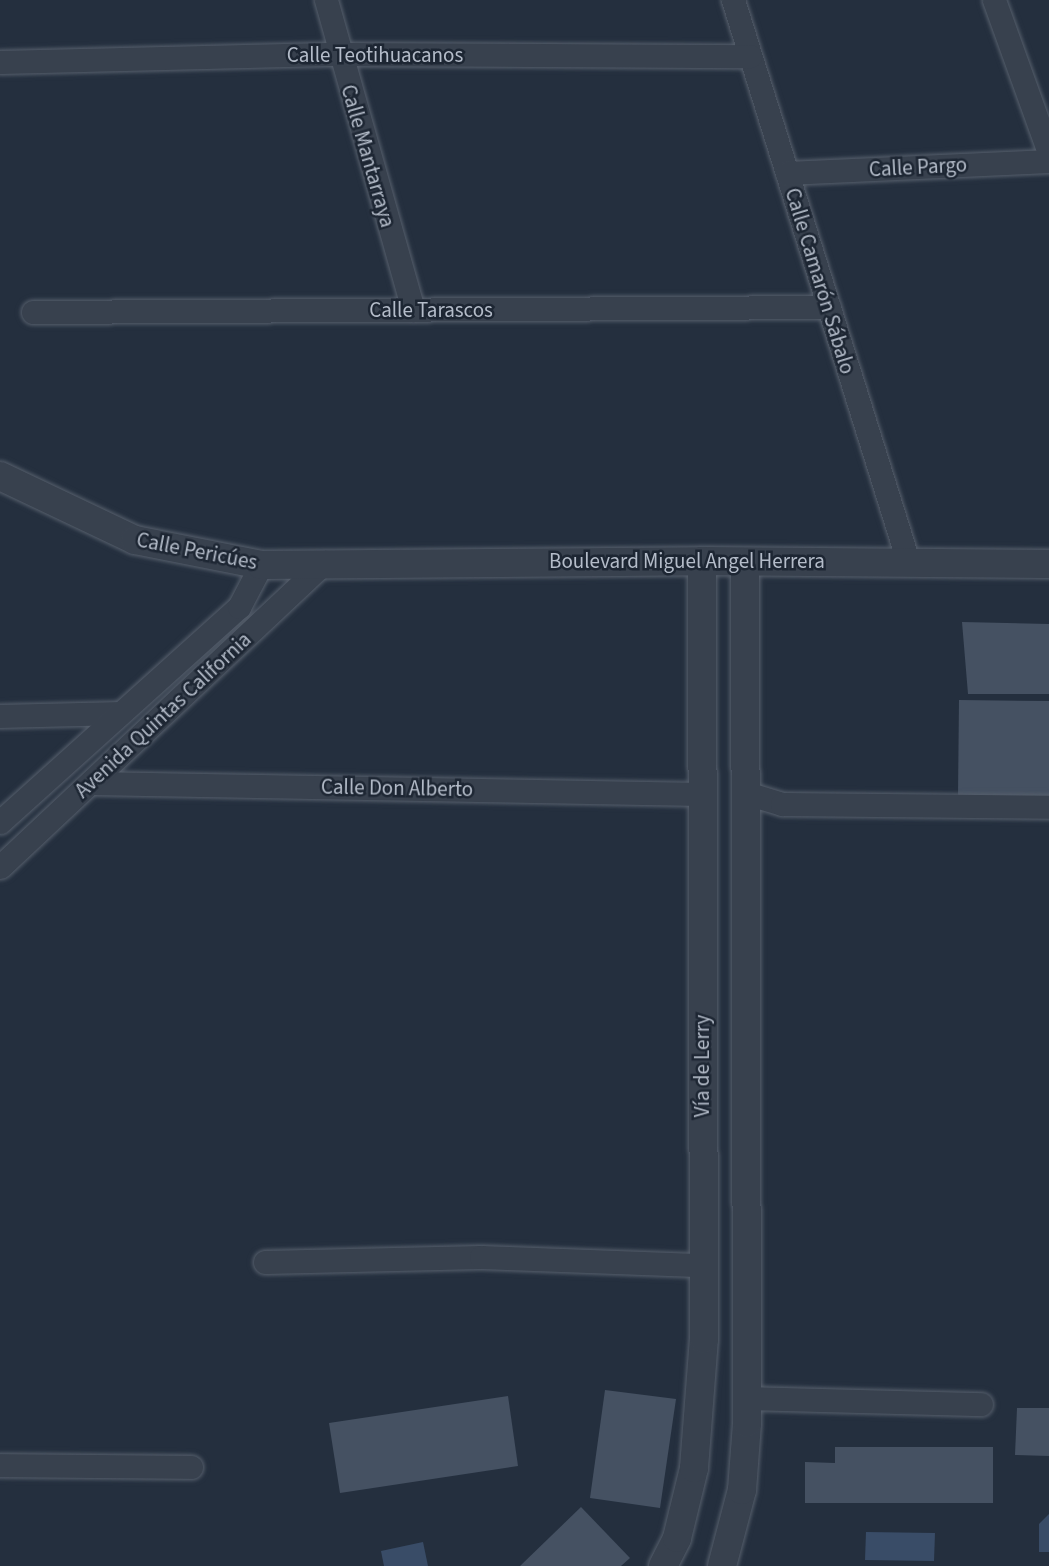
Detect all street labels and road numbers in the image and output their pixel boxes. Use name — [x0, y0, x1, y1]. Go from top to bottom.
street label: Calle Teotihuacanos — [287, 42, 463, 68]
street label: Calle Mantarraya — [336, 82, 400, 230]
street label: Calle Pargo — [868, 152, 968, 182]
street label: Calle Camarón Sábalo — [780, 185, 860, 377]
street label: Calle Tarascos — [369, 297, 493, 323]
street label: Calle Pericúes — [135, 527, 259, 575]
street label: Boulevard Miguel Angel Herrera — [549, 548, 825, 574]
street label: Avenida Quintas California — [70, 627, 256, 803]
street label: Calle Don Alberto — [321, 774, 473, 802]
street label: Vía de Lerry — [689, 1015, 715, 1117]

